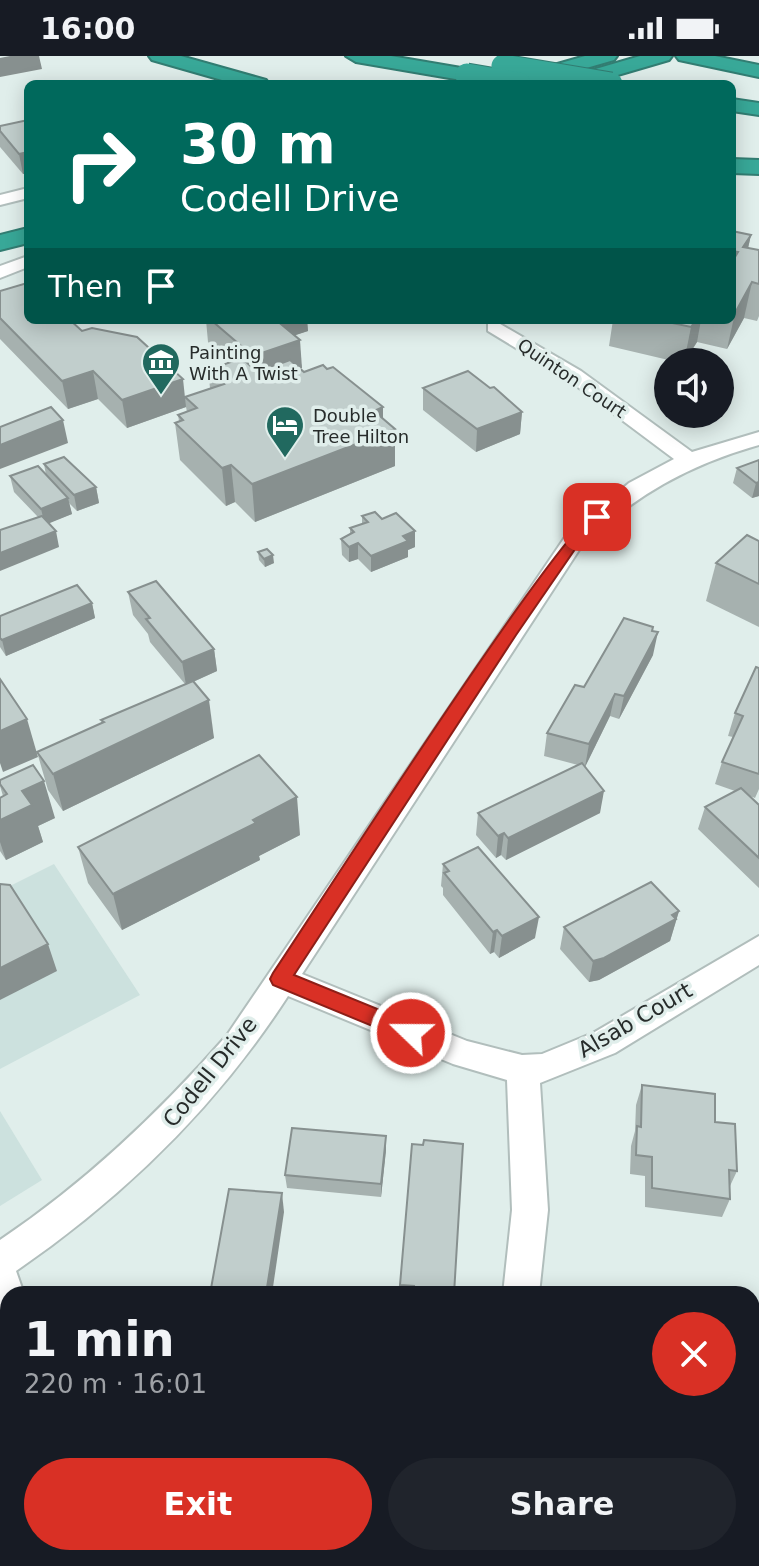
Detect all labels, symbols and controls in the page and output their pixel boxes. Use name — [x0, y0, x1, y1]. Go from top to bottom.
text: 16:00 — [40, 11, 136, 46]
text: 30 m — [180, 111, 336, 176]
icon: right — [48, 112, 152, 216]
text: Codell Drive — [180, 178, 400, 219]
icon: arrive — [139, 264, 183, 308]
text: Then — [48, 269, 123, 304]
street label: Quinton Court — [514, 334, 630, 422]
museum icon: Painting With A Twist — [140, 341, 182, 396]
place label: Painting With A Twist — [189, 342, 298, 384]
map controls — [654, 348, 734, 428]
button: sound — [654, 348, 734, 428]
hotel icon: Double Tree Hilton — [264, 404, 306, 459]
place label: Double Tree Hilton — [312, 405, 409, 447]
pin — [563, 483, 631, 551]
icon: arrive — [575, 495, 619, 539]
street label: Alsab Court — [574, 977, 697, 1063]
position arrow — [369, 991, 453, 1075]
street label: Codell Drive — [158, 1012, 262, 1132]
text: 1 min — [24, 1311, 175, 1367]
button: close — [652, 1312, 736, 1396]
text: 220 m · 16:01 — [24, 1369, 207, 1399]
button: Exit — [24, 1458, 372, 1550]
button: Share — [388, 1458, 736, 1550]

